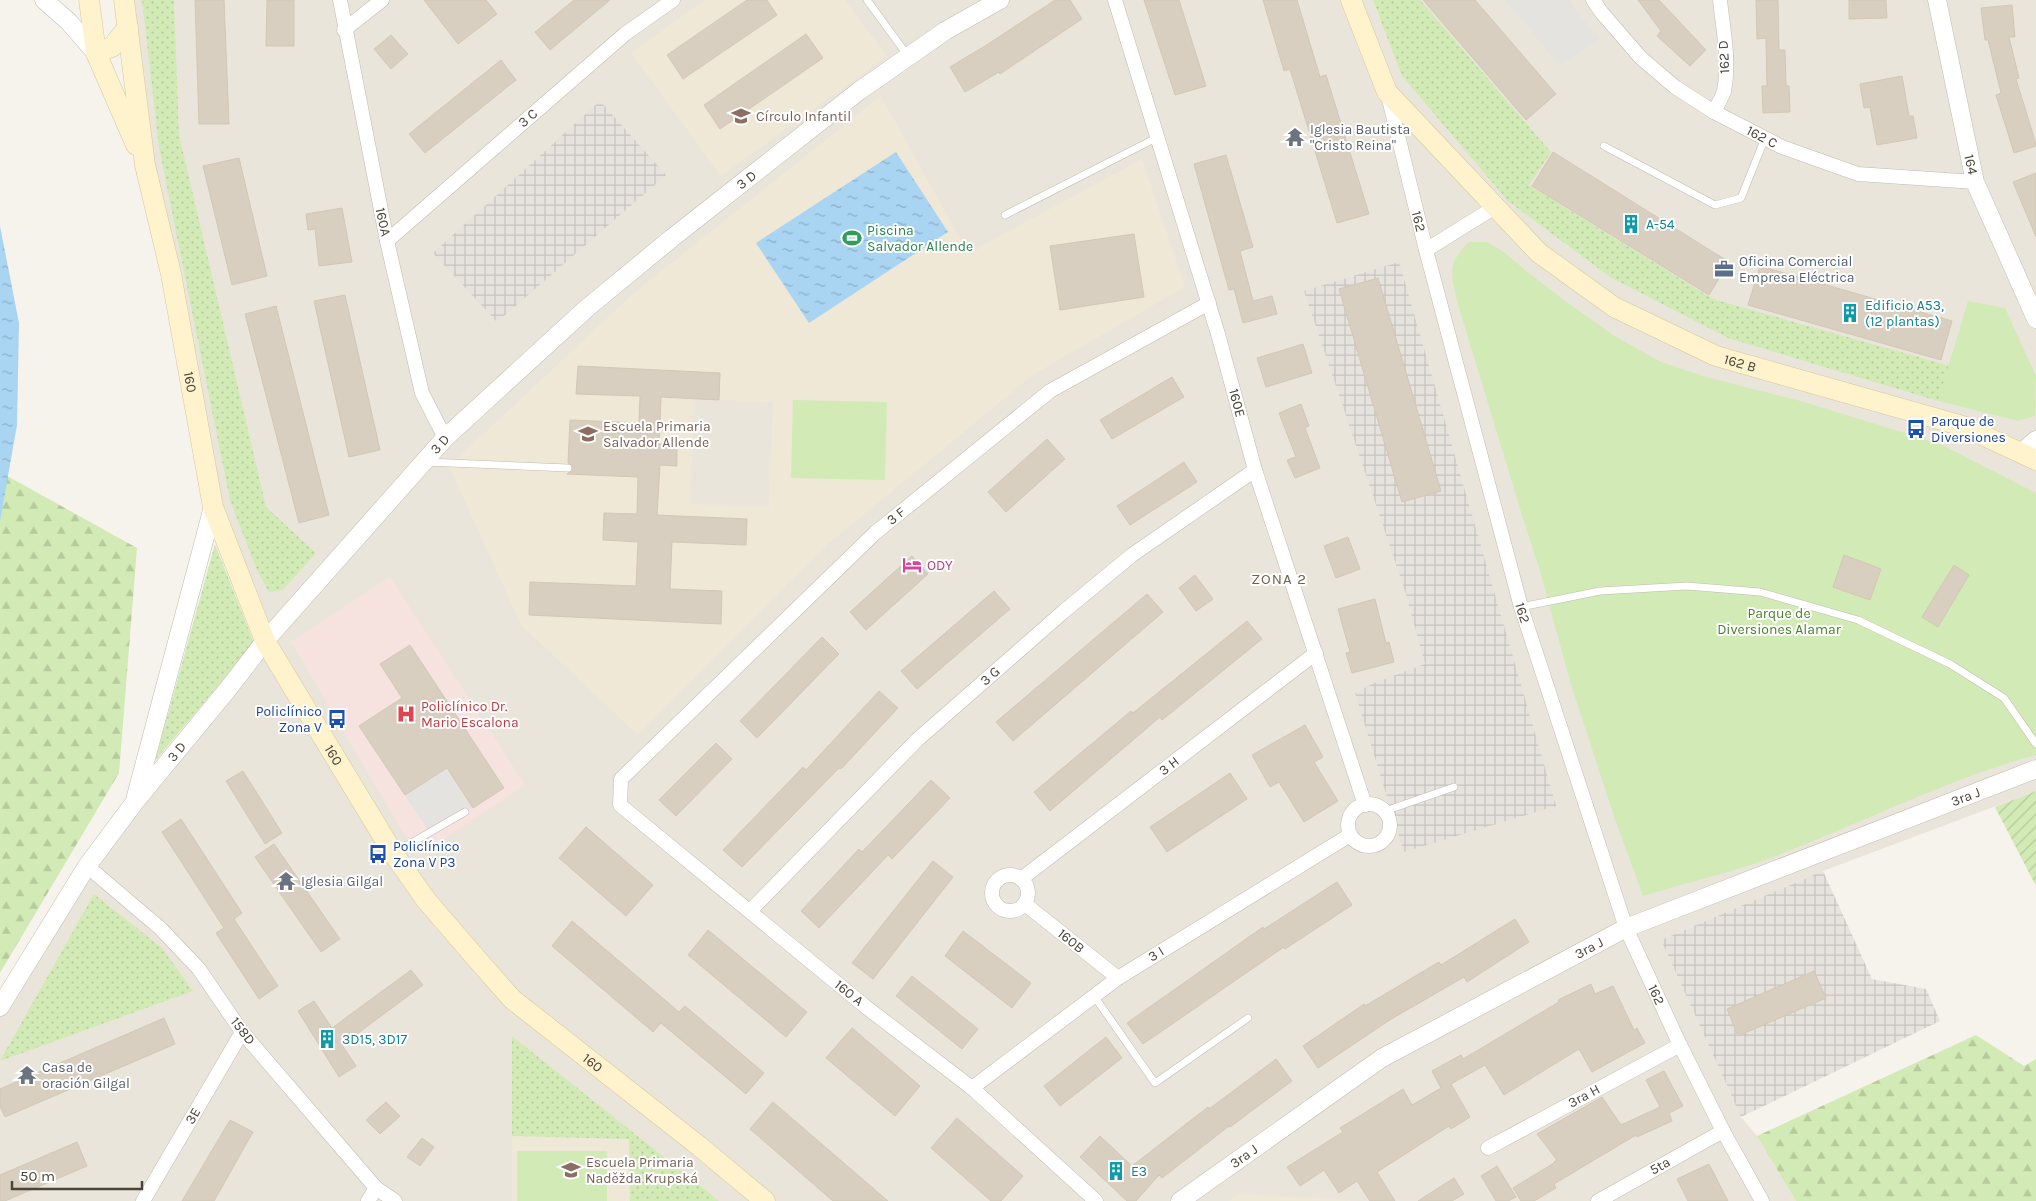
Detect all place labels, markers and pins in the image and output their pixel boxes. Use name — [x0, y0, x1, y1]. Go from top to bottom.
school or university icon: Círculo Infantil — [730, 105, 752, 127]
place label: Círculo Infantil — [756, 108, 851, 125]
place label: Iglesia Bautista "Cristo Reina" — [1310, 121, 1410, 154]
temple icon: Iglesia Bautista "Cristo Reina" — [1284, 126, 1306, 148]
building icon: A-54 — [1620, 213, 1642, 235]
place label: A-54 — [1646, 216, 1675, 233]
place label: Piscina Salvador Allende — [867, 222, 973, 255]
sports icon: Piscina Salvador Allende — [841, 227, 863, 249]
place label: Oficina Comercial Empresa Eléctrica — [1739, 253, 1854, 286]
office icon: Oficina Comercial Empresa Eléctrica — [1713, 258, 1735, 280]
place label: Edificio A53, (12 plantas) — [1865, 297, 1944, 330]
building icon: Edificio A53, (12 plantas) — [1839, 302, 1861, 324]
place label: Parque de Diversiones — [1931, 413, 2006, 446]
place label: Escuela Primaria Salvador Allende — [603, 418, 711, 451]
bus stop icon: Parque de Diversiones — [1905, 418, 1927, 440]
school or university icon: Escuela Primaria Salvador Allende — [577, 423, 599, 445]
hotel icon: ODY — [901, 554, 923, 576]
place label: ODY — [927, 557, 953, 574]
place label: Policlínico Dr. Mario Escalona — [421, 698, 519, 731]
place label: Policlínico Zona V — [256, 703, 322, 736]
hospital icon: Policlínico Dr. Mario Escalona — [395, 703, 417, 725]
bus stop icon: Policlínico Zona V — [326, 708, 348, 730]
place label: Policlínico Zona V P3 — [393, 838, 459, 871]
bus stop icon: Policlínico Zona V P3 — [367, 843, 389, 865]
temple icon: Iglesia Gilgal — [275, 870, 297, 892]
place label: Iglesia Gilgal — [301, 873, 383, 890]
building icon: 3D15, 3D17 — [316, 1028, 338, 1050]
place label: 3D15, 3D17 — [342, 1031, 407, 1048]
place label: Casa de oración Gilgal — [42, 1059, 130, 1092]
temple icon: Casa de oración Gilgal — [16, 1064, 38, 1086]
place label: Escuela Primaria Naděžda Krupská — [586, 1154, 698, 1187]
school or university icon: Escuela Primaria Naděžda Krupská — [560, 1159, 582, 1181]
building icon: E3 — [1105, 1160, 1127, 1182]
place label: E3 — [1131, 1163, 1147, 1180]

